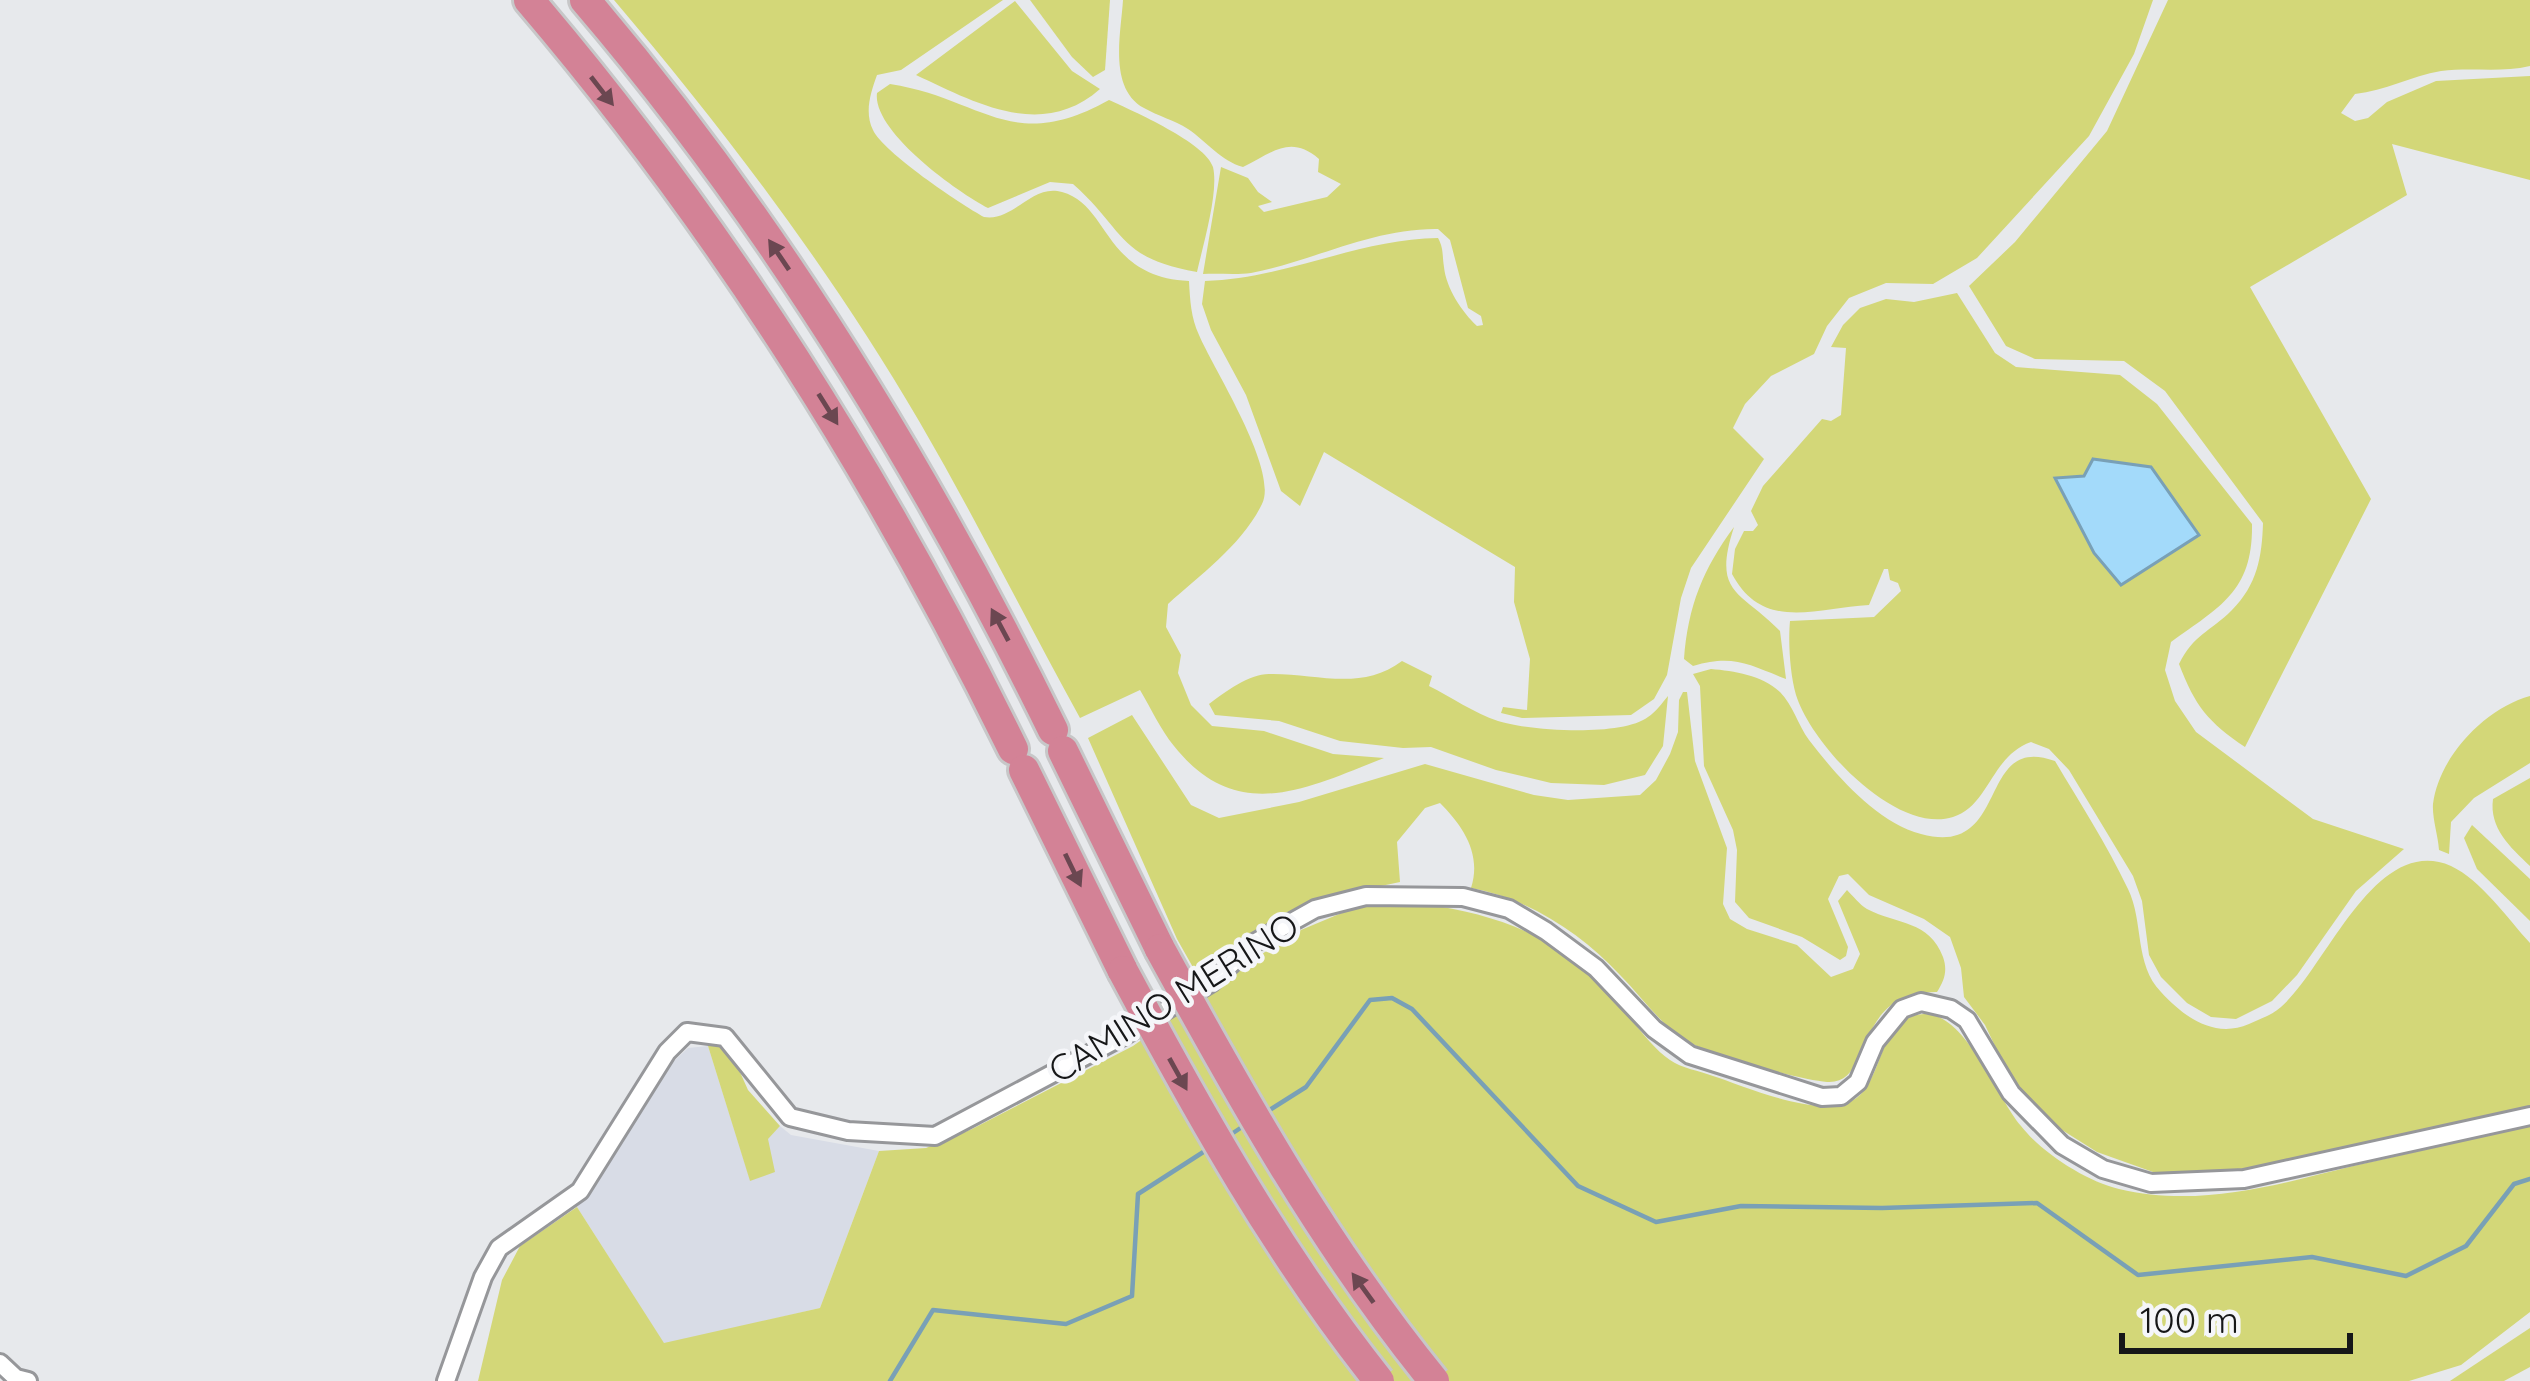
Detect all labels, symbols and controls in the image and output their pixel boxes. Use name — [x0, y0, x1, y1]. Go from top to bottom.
one-way arrow — [589, 75, 614, 106]
one-way arrow — [768, 238, 790, 271]
one-way arrow — [817, 392, 838, 426]
one-way arrow — [990, 607, 1011, 642]
one-way arrow — [1063, 853, 1083, 888]
street label: CAMINO MERINO — [1040, 902, 1306, 1092]
one-way arrow — [1167, 1056, 1188, 1091]
one-way arrow — [1351, 1272, 1375, 1304]
scale bar — [2122, 1279, 2350, 1353]
text: 100 m — [2140, 1297, 2239, 1342]

